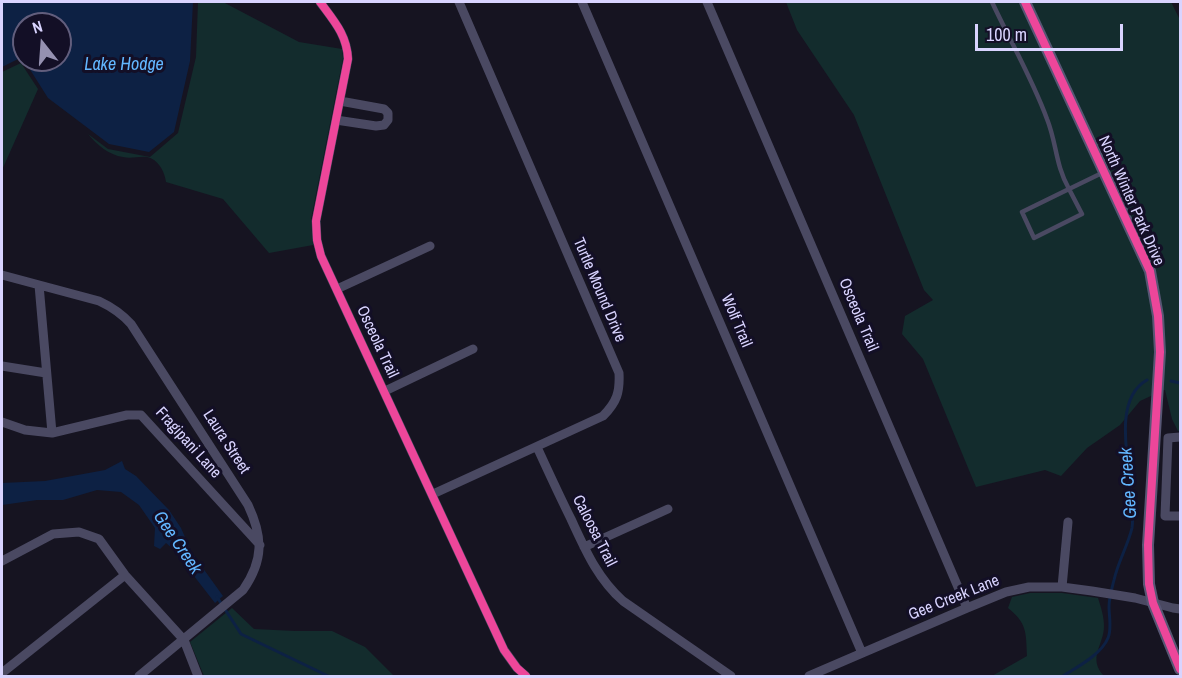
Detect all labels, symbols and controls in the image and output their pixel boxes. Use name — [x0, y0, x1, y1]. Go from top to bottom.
north arrow — [12, 12, 72, 72]
scale bar — [978, 12, 1126, 50]
text: N — [30, 15, 45, 39]
text: 100 m — [986, 22, 1027, 47]
water label: Lake Hodge — [84, 54, 164, 76]
street label: North Winter Park Drive — [1094, 133, 1168, 269]
street label: Turtle Mound Drive — [568, 235, 630, 345]
street label: Osceola Trail — [834, 276, 882, 354]
street label: Wolf Trail — [716, 292, 756, 350]
street label: Osceola Trail — [352, 303, 402, 381]
street label: Fragipani Lane — [151, 404, 225, 482]
street label: Laura Street — [198, 406, 254, 478]
water label: Gee Creek — [1116, 447, 1142, 519]
street label: Caloosa Trail — [568, 492, 620, 570]
water label: Gee Creek — [148, 507, 206, 579]
street label: Gee Creek Lane — [906, 571, 1002, 625]

